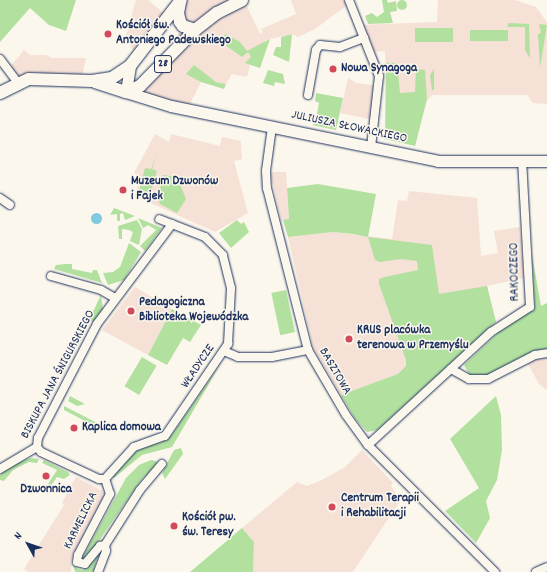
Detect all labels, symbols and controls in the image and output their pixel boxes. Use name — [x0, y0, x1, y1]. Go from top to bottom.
place label: Kościół św. Antoniego Padewskiego — [116, 19, 231, 50]
marker: Kościół św. Antoniego Padewskiego — [103, 29, 113, 39]
road number: 28 — [153, 54, 173, 74]
place label: Nowa Synagoga — [341, 61, 417, 77]
marker: Nowa Synagoga — [328, 64, 338, 74]
street label: JULIUSZA SŁOWACKIEGO — [290, 108, 408, 148]
place label: Muzeum Dzwonów i Fajek — [131, 175, 218, 206]
marker: Muzeum Dzwonów i Fajek — [118, 185, 128, 195]
street label: RAKOCZEGO — [508, 242, 524, 302]
place label: Pedagogiczna Biblioteka Wojewódzka — [139, 296, 248, 327]
marker: Pedagogiczna Biblioteka Wojewódzka — [126, 306, 136, 316]
street label: BISKUPA JANA ŚNIGURSKIEGO — [19, 308, 99, 442]
place label: KRUS placówka terenowa w Przemyślu — [357, 324, 469, 355]
marker: KRUS placówka terenowa w Przemyślu — [344, 334, 354, 344]
street label: WŁADYCZE — [179, 342, 219, 392]
street label: BASZTOWA — [314, 346, 354, 398]
place label: Kaplica domowa — [82, 420, 161, 436]
marker: Kaplica domowa — [69, 423, 79, 433]
marker: Dzwonnica — [41, 471, 51, 481]
place label: Dzwonnica — [20, 482, 72, 498]
street label: KARMELICKA — [61, 490, 103, 552]
place label: Centrum Terapii i Rehabilitacji — [341, 492, 419, 523]
marker: Centrum Terapii i Rehabilitacji — [326, 501, 338, 513]
place label: Kościół pw. św. Teresy — [182, 511, 236, 542]
marker: Kościół pw. św. Teresy — [169, 521, 179, 531]
north arrow — [8, 524, 48, 564]
text: N — [11, 529, 27, 544]

